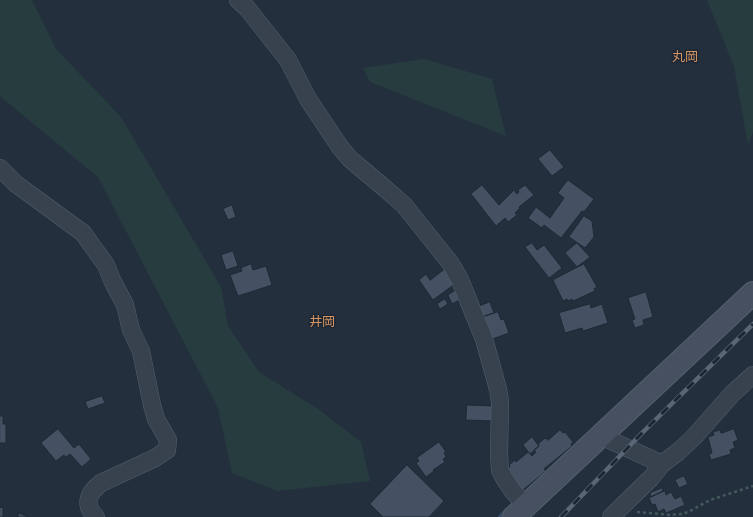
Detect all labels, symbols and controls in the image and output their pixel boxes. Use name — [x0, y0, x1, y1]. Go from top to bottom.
district label: 丸岡 — [672, 49, 698, 65]
district label: 井岡 — [309, 314, 335, 330]

